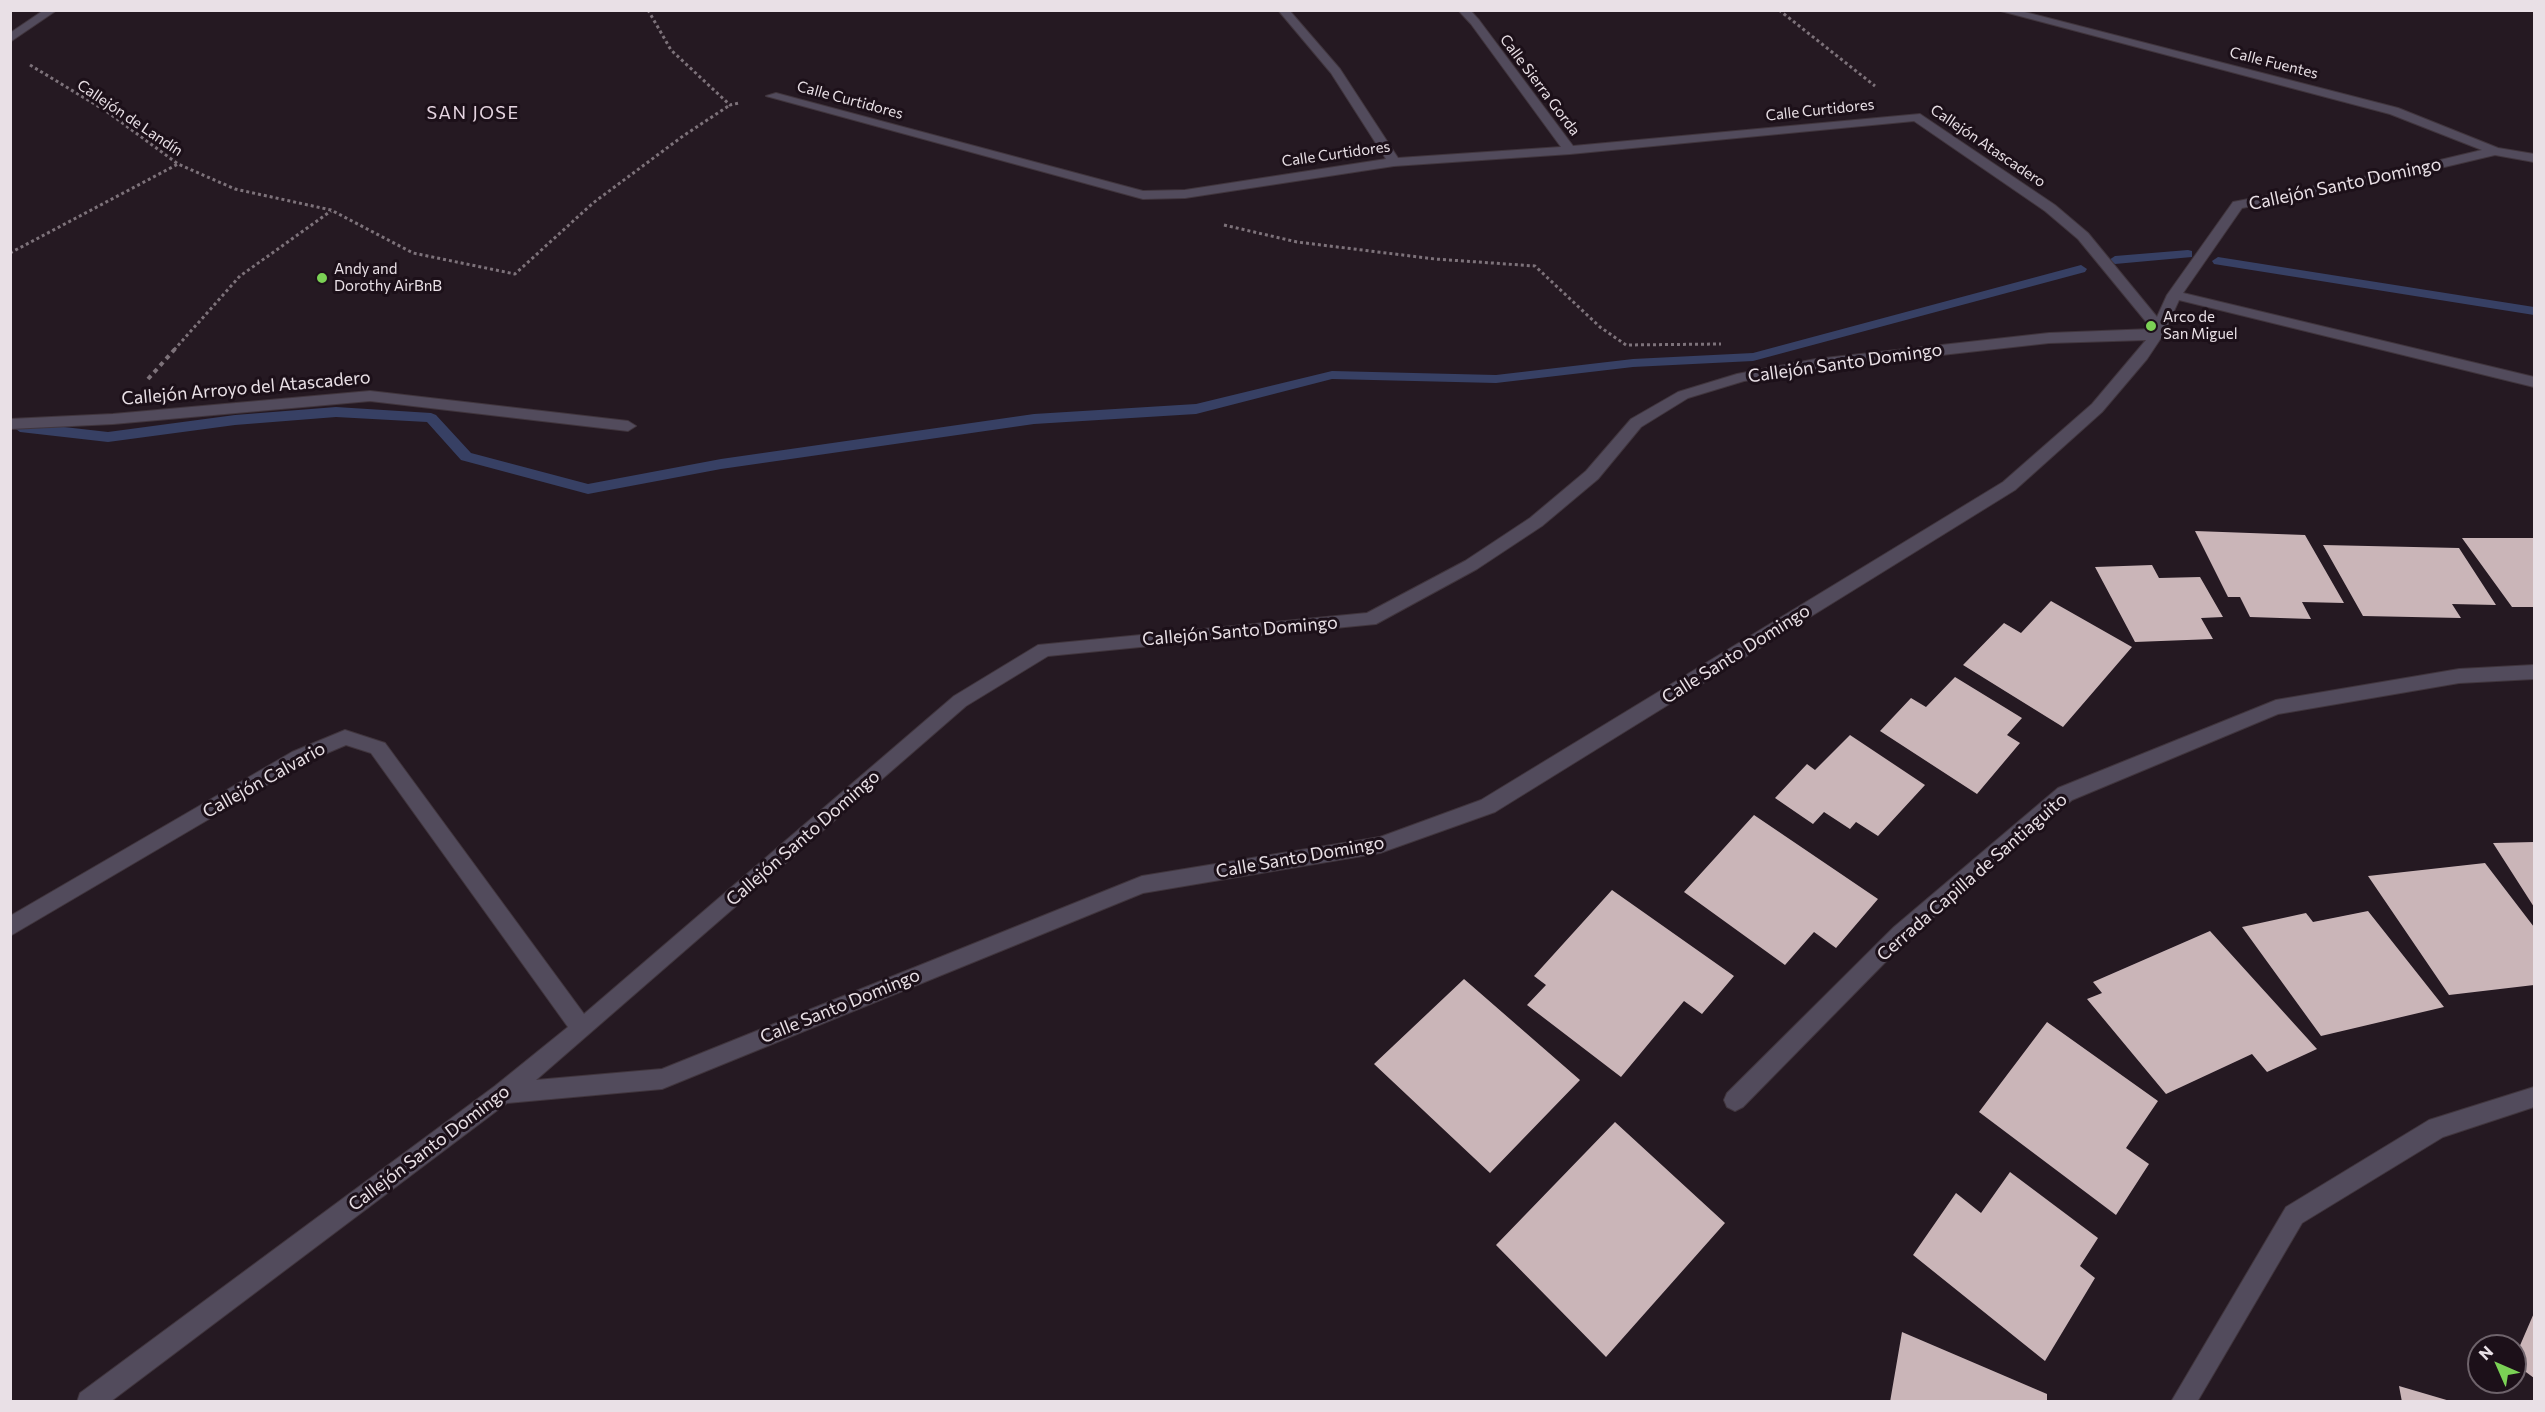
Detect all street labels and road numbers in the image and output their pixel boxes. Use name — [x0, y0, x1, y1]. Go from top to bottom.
street label: Calle Sierra Gorda — [1496, 31, 1584, 139]
street label: Calle Fuentes — [2228, 43, 2320, 83]
street label: Callejón de Landín — [74, 76, 186, 160]
street label: Calle Curtidores — [795, 77, 905, 123]
street label: Calle Curtidores — [1765, 95, 1875, 125]
street label: Callejón Atascadero — [1927, 101, 2049, 191]
street label: Calle Curtidores — [1281, 137, 1391, 171]
street label: Callejón Santo Domingo — [2247, 153, 2443, 215]
street label: Callejón Santo Domingo — [1746, 339, 1944, 387]
street label: Callejón Arroyo del Atascadero — [121, 366, 371, 410]
street label: Calle Santo Domingo — [1658, 600, 1814, 708]
street label: Callejón Santo Domingo — [1141, 612, 1339, 650]
street label: Callejón Calvario — [199, 737, 329, 823]
street label: Callejón Santo Domingo — [722, 765, 884, 911]
street label: Cerrada Capilla de Santiaguito — [1872, 788, 2072, 966]
street label: Calle Santo Domingo — [1214, 832, 1386, 882]
street label: Calle Santo Domingo — [757, 964, 923, 1048]
street label: Callejón Santo Domingo — [344, 1080, 514, 1216]

